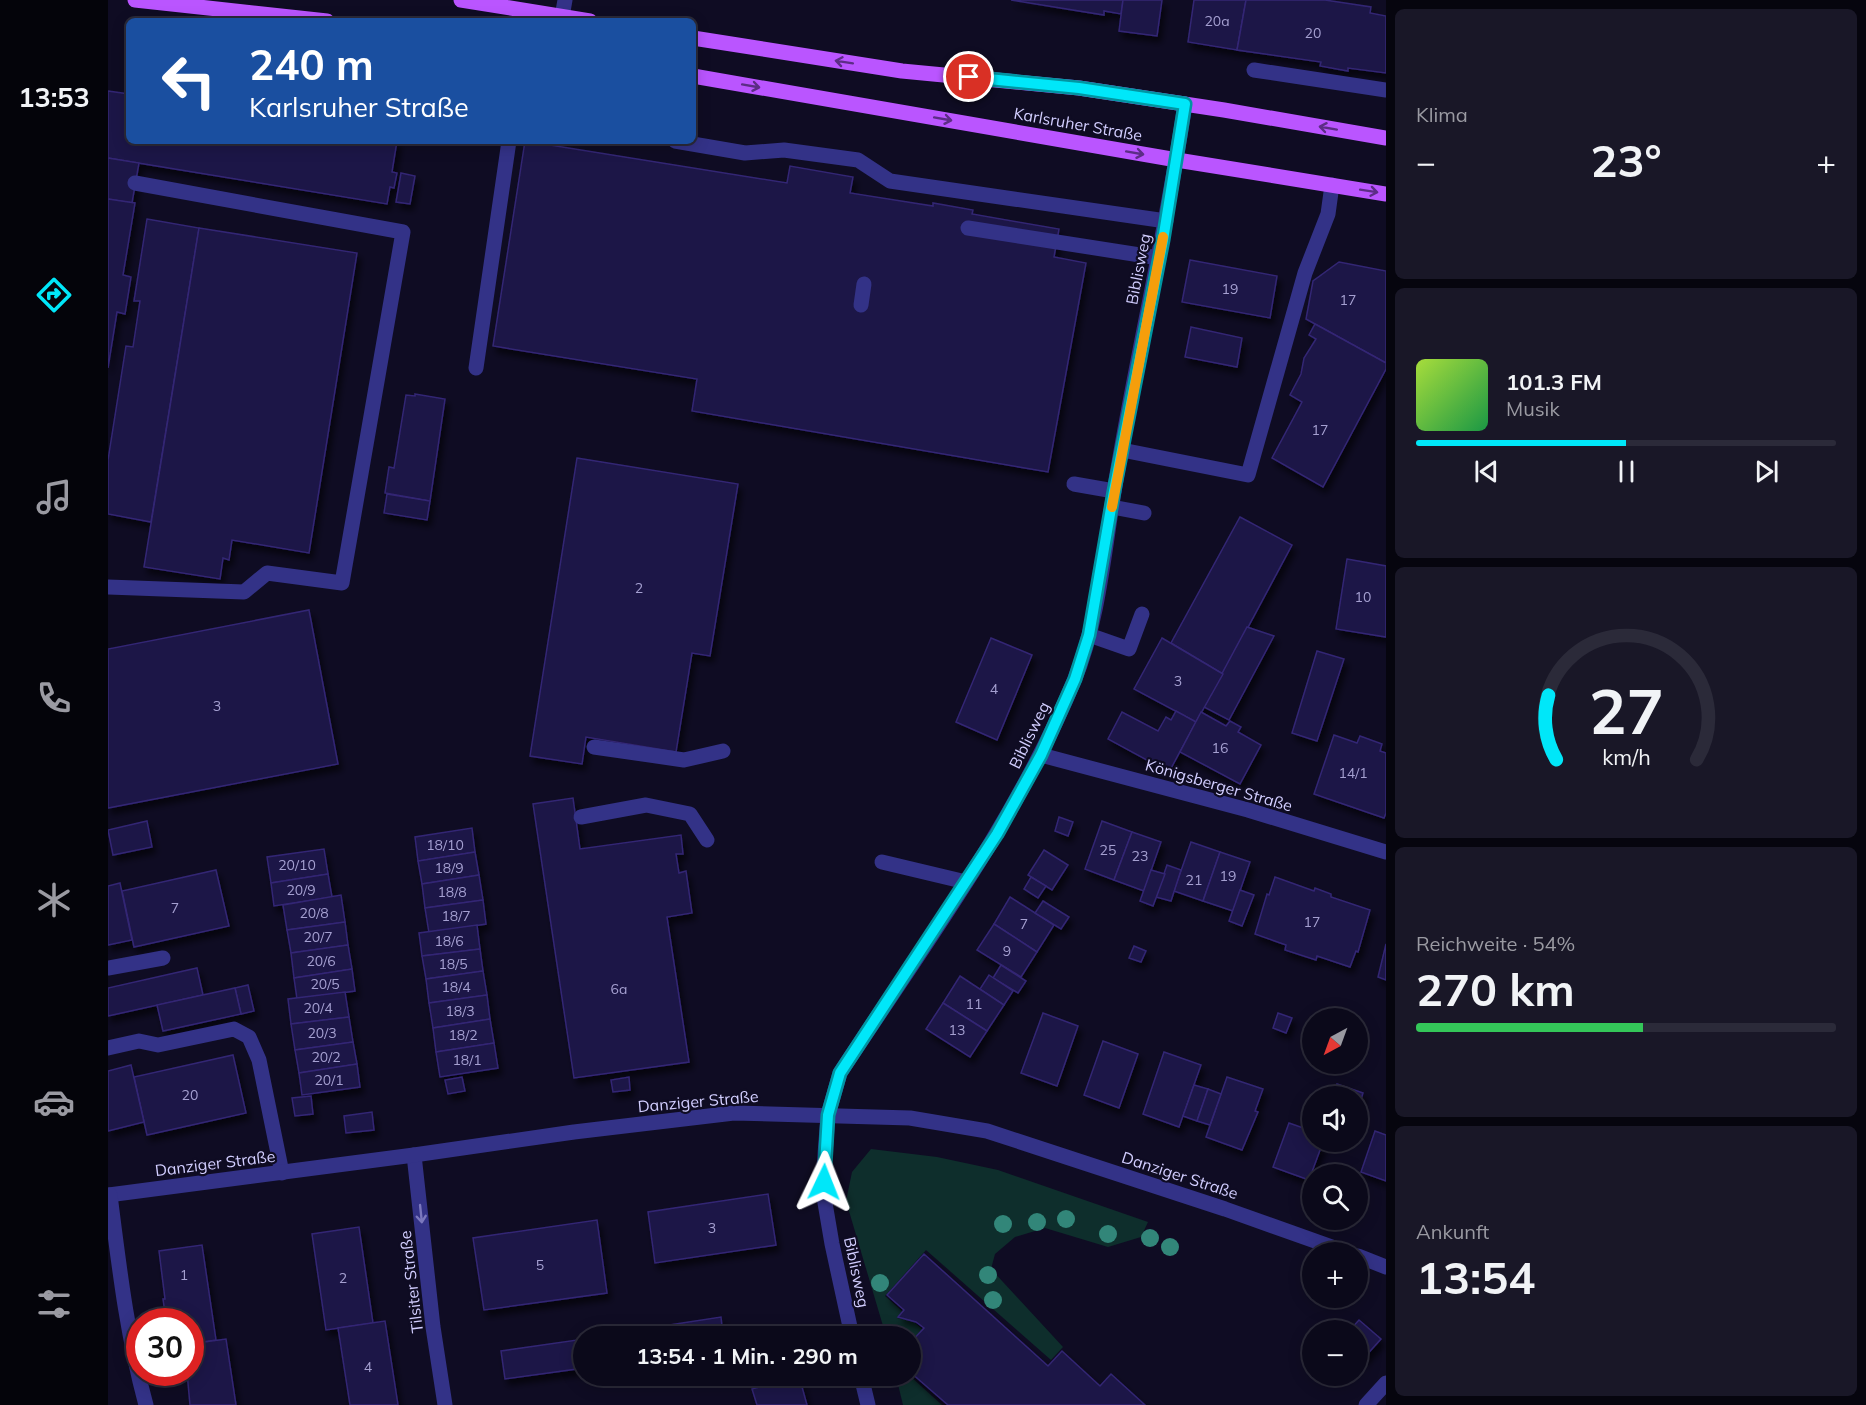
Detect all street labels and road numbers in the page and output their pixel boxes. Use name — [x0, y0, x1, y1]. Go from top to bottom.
street label: Karlsruher Straße — [1012, 103, 1144, 145]
street label: Biblisweg — [1121, 232, 1155, 306]
street label: Biblisweg — [1004, 698, 1054, 772]
street label: Königsberger Straße — [1143, 754, 1295, 816]
street label: Danziger Straße — [637, 1086, 759, 1116]
street label: Danziger Straße — [154, 1146, 276, 1180]
street label: Danziger Straße — [1119, 1147, 1241, 1203]
street label: Tilsiter Straße — [395, 1230, 427, 1334]
street label: Biblisweg — [840, 1235, 874, 1309]

